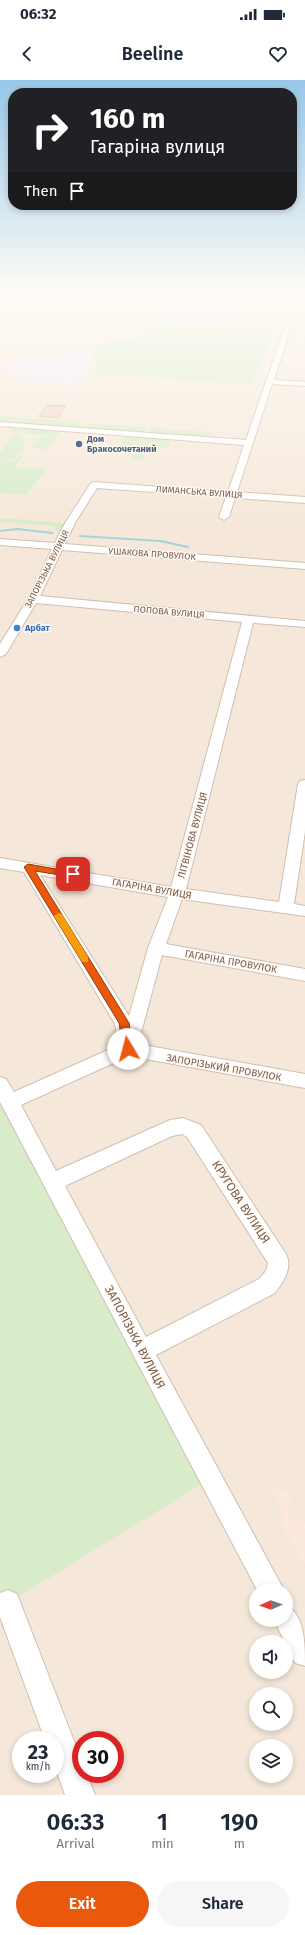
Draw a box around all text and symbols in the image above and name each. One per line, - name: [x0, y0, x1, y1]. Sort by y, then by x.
- text: 06:32: [20, 5, 56, 23]
- icon: back: [16, 43, 38, 65]
- text: Beeline: [122, 43, 183, 65]
- icon: heart: [267, 43, 289, 65]
- text: 160 m: [90, 102, 165, 135]
- icon: right: [24, 104, 76, 156]
- text: Гагаріна вулиця: [90, 136, 225, 158]
- icon: arrive: [66, 180, 88, 202]
- text: Then: [24, 182, 58, 200]
- place label: Дом Бракосочетаний: [86, 434, 156, 454]
- marker: Дом Бракосочетаний: [74, 439, 84, 449]
- street label: ЛИМАНСЬКА ВУЛИЦЯ: [155, 484, 243, 500]
- street label: ЗАПОРІЗЬКА ВУЛИЦЯ: [23, 528, 71, 610]
- street label: УШАКОВА ПРОВУЛОК: [108, 546, 197, 562]
- street label: ПОПОВА ВУЛИЦЯ: [133, 604, 205, 620]
- marker: Арбат: [12, 623, 22, 633]
- place label: Арбат: [24, 623, 51, 633]
- street label: ЛІТВІНОВА ВУЛИЦЯ: [176, 791, 210, 880]
- pin: [56, 857, 90, 891]
- icon: arrive: [62, 863, 84, 885]
- street label: ГАГАРІНА ВУЛИЦЯ: [111, 876, 193, 902]
- street label: ГАГАРІНА ПРОВУЛОК: [184, 948, 278, 976]
- position arrow: [107, 1028, 149, 1070]
- street label: ЗАПОРІЗЬКИЙ ПРОВУЛОК: [165, 1051, 282, 1084]
- street label: КРУГОВА ВУЛИЦЯ: [209, 1158, 273, 1246]
- street label: ЗАПОРІЗЬКА ВУЛИЦЯ: [102, 1283, 168, 1391]
- north arrow: [249, 1583, 293, 1627]
- map controls: [249, 1583, 293, 1783]
- button: sound: [249, 1635, 293, 1679]
- button: search: [249, 1687, 293, 1731]
- speed limit sign: 30: [72, 1731, 124, 1783]
- button: layers: [249, 1739, 293, 1783]
- text: 23: [28, 1740, 48, 1764]
- text: km/h: [26, 1761, 50, 1773]
- text: 06:33: [47, 1808, 105, 1836]
- text: 1: [157, 1808, 168, 1836]
- text: 190: [220, 1808, 258, 1836]
- text: Arrival: [57, 1836, 95, 1851]
- text: min: [151, 1836, 174, 1851]
- text: m: [234, 1836, 245, 1851]
- button: Exit: [16, 1881, 149, 1927]
- button: Share: [157, 1881, 289, 1927]

